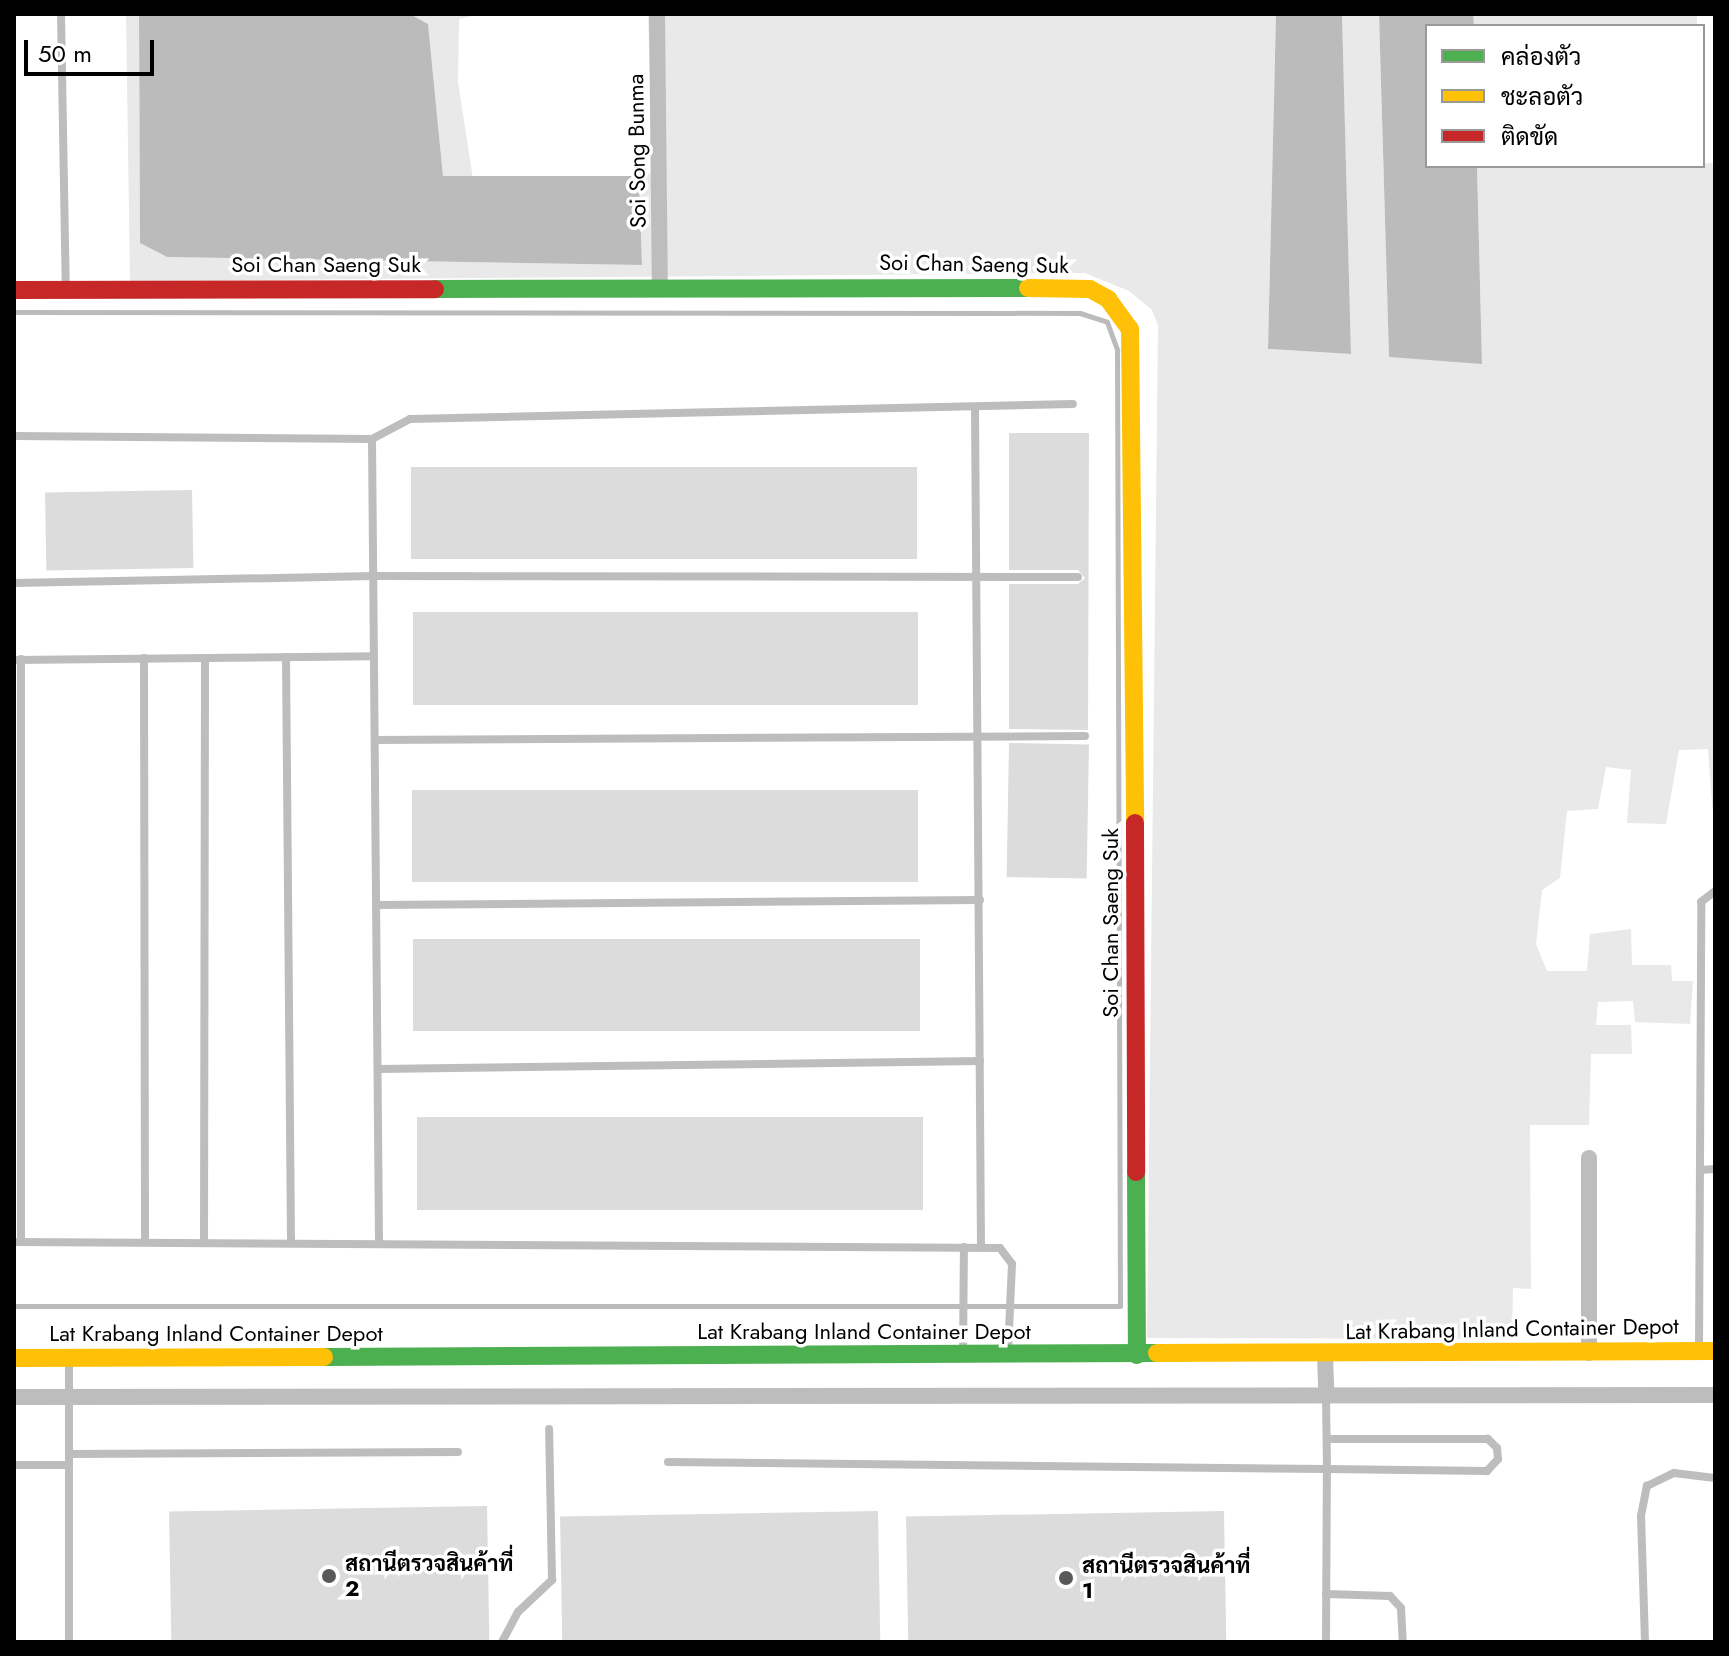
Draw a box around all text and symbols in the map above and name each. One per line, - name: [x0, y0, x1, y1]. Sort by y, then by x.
- scale bar: [28, 24, 158, 74]
- legend: [1425, 24, 1705, 168]
- text: 50 m: [38, 36, 92, 71]
- text: คล่องตัว: [1501, 39, 1581, 74]
- street label: Soi Song Bunma: [622, 74, 652, 228]
- text: ชะลอตัว: [1501, 79, 1583, 114]
- text: ติดขัด: [1501, 119, 1558, 154]
- street label: Soi Chan Saeng Suk: [879, 249, 1069, 279]
- street label: Soi Chan Saeng Suk: [231, 252, 421, 278]
- street label: Soi Chan Saeng Suk: [1098, 828, 1124, 1018]
- street label: Lat Krabang Inland Container Depot: [1345, 1313, 1679, 1345]
- street label: Lat Krabang Inland Container Depot: [697, 1319, 1031, 1345]
- street label: Lat Krabang Inland Container Depot: [49, 1321, 383, 1347]
- place label: สถานีตรวจสินค้าที่ 2: [345, 1550, 513, 1602]
- place label: สถานีตรวจสินค้าที่ 1: [1082, 1552, 1250, 1604]
- marker: สถานีตรวจสินค้าที่ 2: [320, 1567, 338, 1585]
- marker: สถานีตรวจสินค้าที่ 1: [1057, 1569, 1075, 1587]

